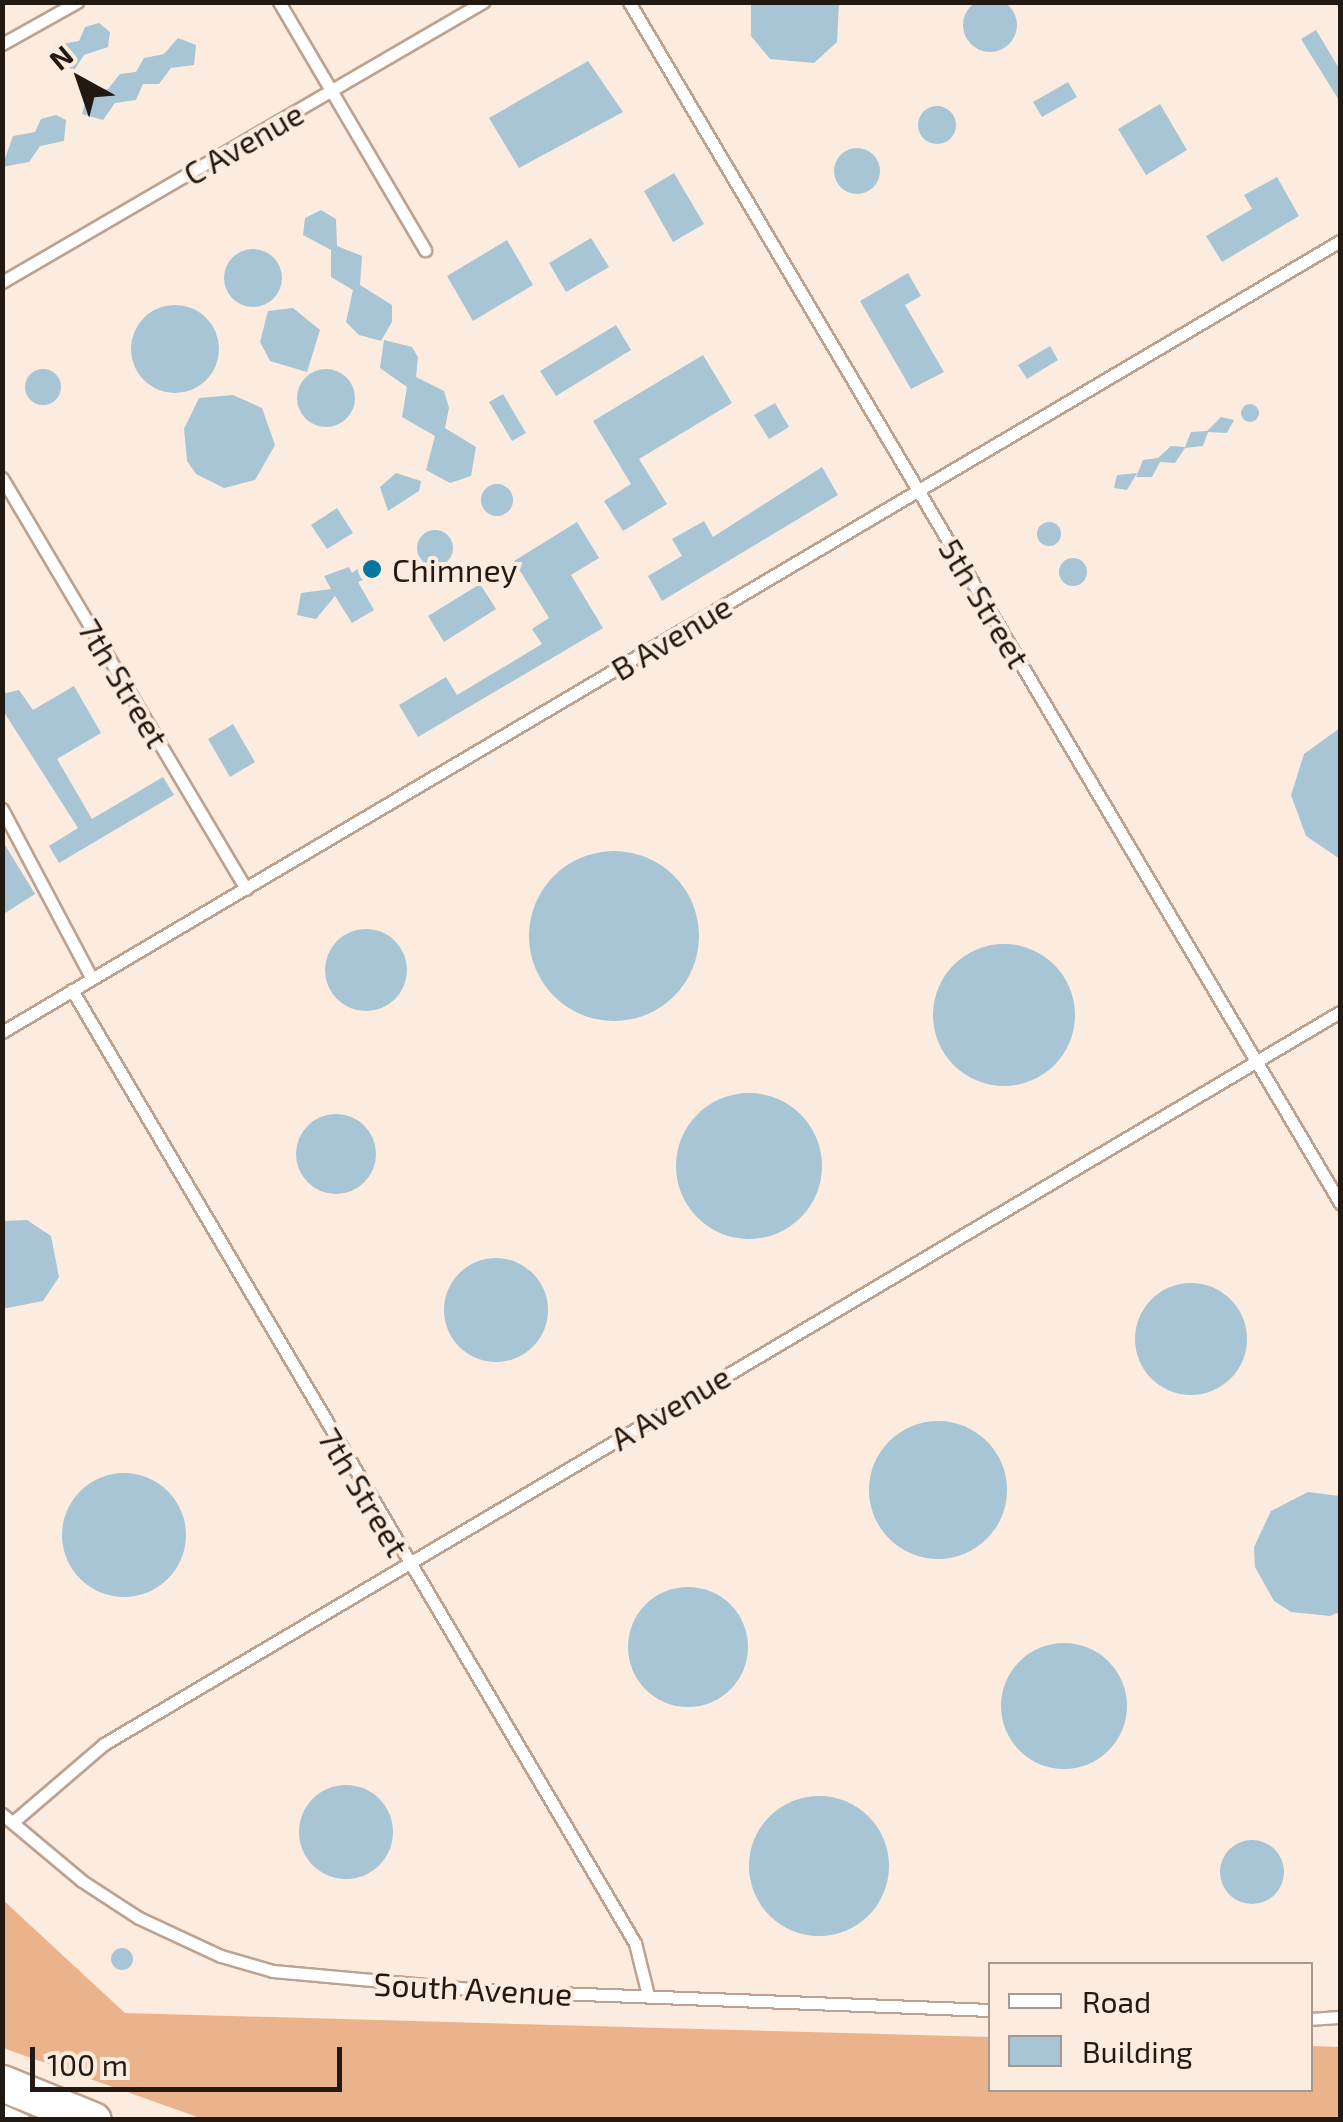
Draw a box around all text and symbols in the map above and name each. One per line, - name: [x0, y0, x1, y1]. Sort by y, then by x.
- north arrow: [30, 30, 130, 130]
- text: N: [42, 37, 79, 77]
- street label: C Avenue: [176, 93, 310, 193]
- street label: 5th Street: [931, 531, 1039, 675]
- place label: Chimney: [392, 550, 517, 588]
- marker: Chimney: [361, 558, 383, 580]
- street label: B Avenue: [604, 586, 738, 688]
- street label: 7th Street: [71, 612, 177, 754]
- street label: A Avenue: [603, 1356, 737, 1458]
- street label: 7th Street: [311, 1421, 417, 1563]
- legend: [988, 1962, 1313, 2092]
- street label: South Avenue: [372, 1964, 574, 2012]
- text: Road: [1082, 1983, 1151, 2019]
- scale bar: [35, 2027, 348, 2089]
- text: Building: [1082, 2033, 1193, 2069]
- text: 100 m: [47, 2046, 128, 2082]

